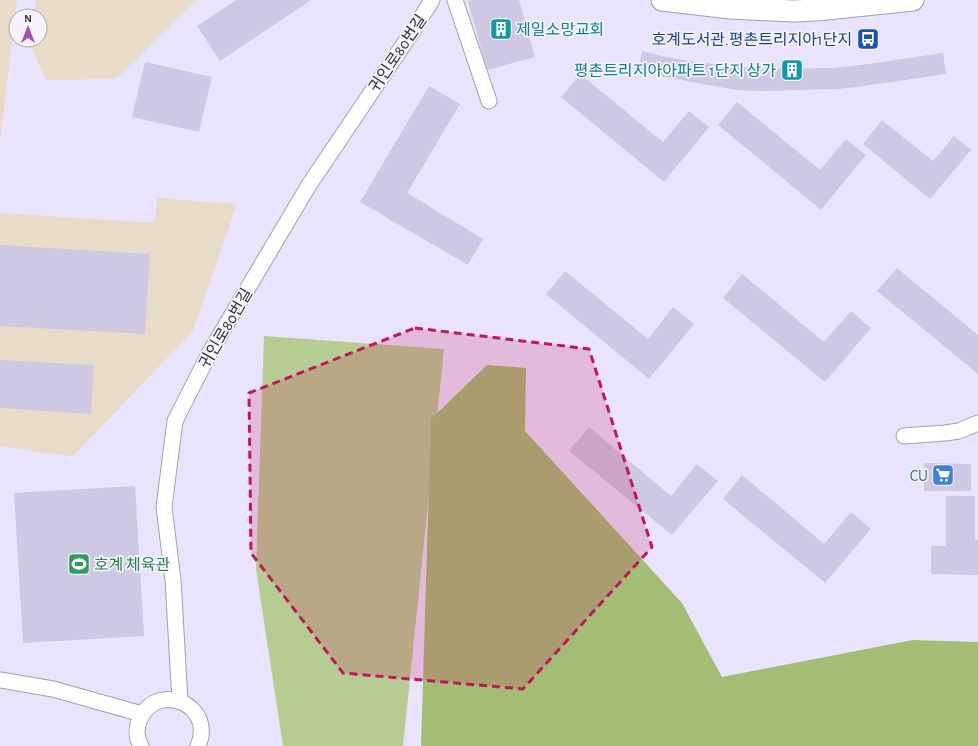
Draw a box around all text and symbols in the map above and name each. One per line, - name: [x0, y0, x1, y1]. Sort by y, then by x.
- north arrow: [8, 8, 48, 48]
- street label: 귀인로80번길: [366, 12, 430, 95]
- text: N: [24, 13, 32, 24]
- building icon: 제일소망교회: [488, 16, 514, 42]
- place label: 제일소망교회: [516, 22, 604, 38]
- bus stop icon: 호계도서관.평촌트리지아1단지: [855, 26, 881, 52]
- place label: 호계도서관.평촌트리지아1단지: [651, 32, 852, 48]
- building icon: 평촌트리지아아파트 1단지 상가: [779, 57, 805, 83]
- place label: 평촌트리지아아파트 1단지 상가: [574, 63, 776, 79]
- street label: 귀인로80번길: [197, 286, 255, 371]
- supermarket icon: CU: [930, 462, 956, 488]
- place label: CU: [910, 468, 928, 484]
- sports icon: 호계 체육관: [66, 551, 92, 577]
- place label: 호계 체육관: [94, 557, 171, 573]

